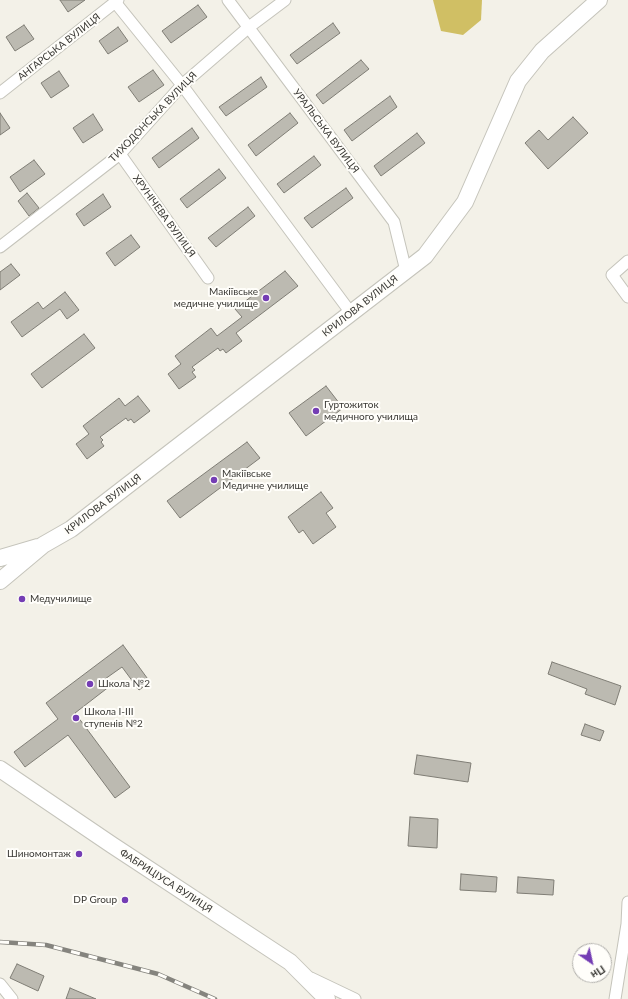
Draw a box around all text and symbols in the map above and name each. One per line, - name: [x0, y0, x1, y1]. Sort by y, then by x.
- street label: АНГАРСЬКА ВУЛИЦЯ: [15, 11, 103, 83]
- street label: ТИХОДОНСЬКА ВУЛИЦЯ: [107, 69, 199, 165]
- street label: УРАЛЬСЬКА ВУЛИЦЯ: [290, 87, 362, 175]
- street label: ХРУНІЧЕВА ВУЛИЦЯ: [130, 173, 198, 259]
- street label: КРИЛОВА ВУЛИЦЯ: [320, 273, 400, 339]
- place label: Макіївське медичне училище: [174, 286, 258, 310]
- marker: Макіївське медичне училище: [261, 293, 271, 303]
- place label: Гуртожиток медичного училища: [324, 399, 418, 422]
- marker: Гуртожиток медичного училища: [311, 406, 321, 416]
- place label: Макіївське Медичне училище: [222, 468, 308, 492]
- street label: КРИЛОВА ВУЛИЦЯ: [62, 471, 144, 537]
- marker: Макіївське Медичне училище: [209, 475, 219, 485]
- place label: Медучилище: [30, 593, 92, 605]
- marker: Медучилище: [17, 594, 27, 604]
- place label: Школа №2: [98, 678, 150, 690]
- marker: Школа №2: [85, 679, 95, 689]
- place label: Школа I-III ступенів №2: [84, 706, 143, 730]
- marker: Школа I-III ступенів №2: [71, 713, 81, 723]
- street label: ФАБРИЦІУСА ВУЛИЦЯ: [117, 847, 215, 915]
- place label: Шиномонтаж: [7, 848, 71, 860]
- marker: Шиномонтаж: [74, 849, 84, 859]
- place label: DP Group: [73, 894, 117, 906]
- marker: DP Group: [120, 895, 130, 905]
- north arrow: [572, 943, 612, 983]
- text: Пн: [589, 963, 608, 982]

